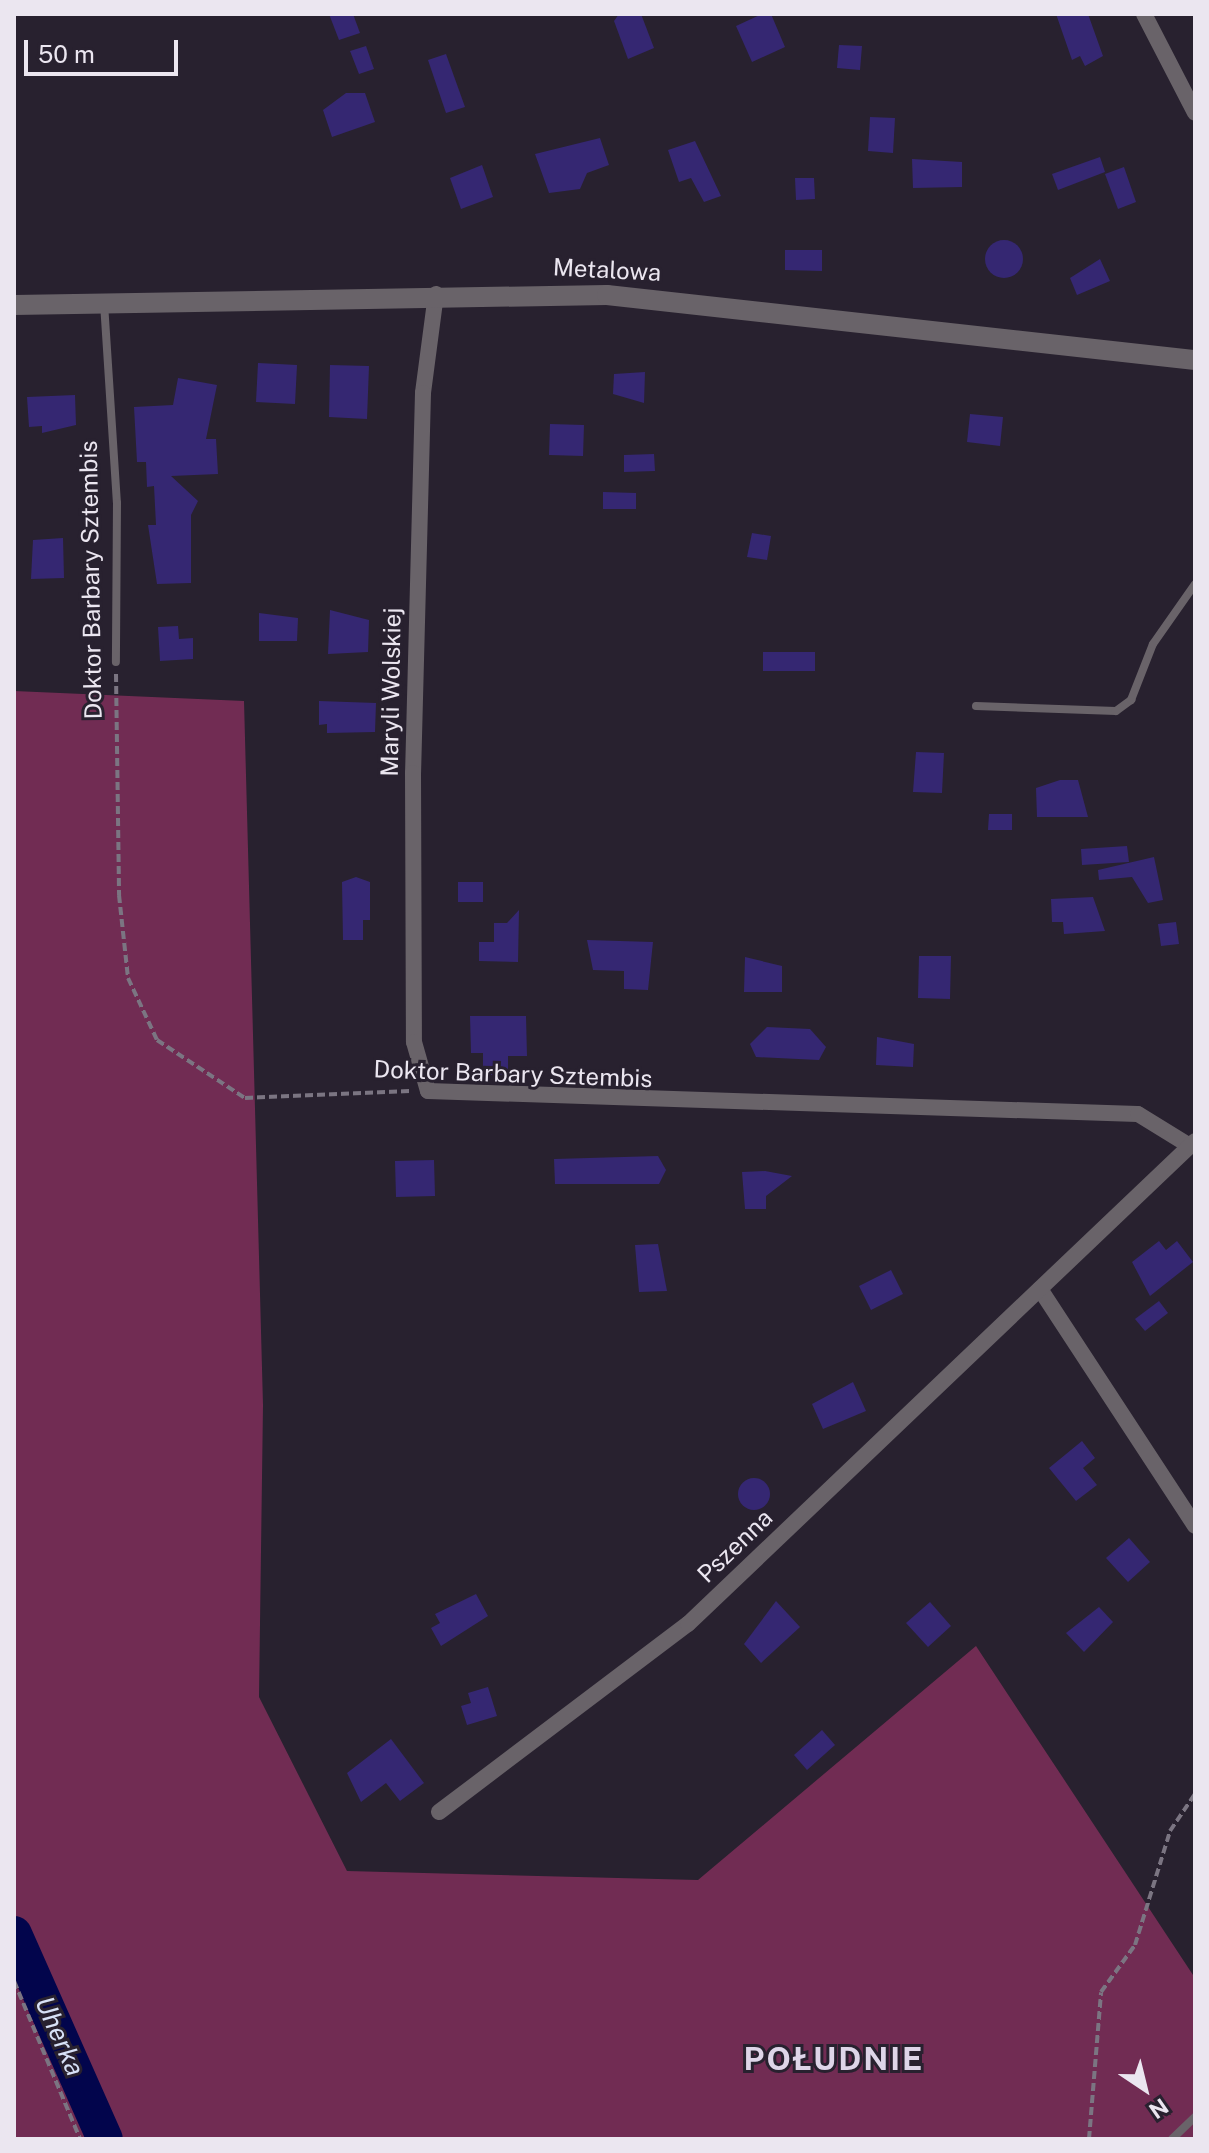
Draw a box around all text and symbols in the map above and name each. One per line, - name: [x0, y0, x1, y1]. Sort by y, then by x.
- scale bar: [28, 24, 182, 74]
- text: 50 m: [38, 40, 95, 68]
- street label: Metalowa: [552, 253, 662, 287]
- street label: Doktor Barbary Sztembis: [74, 440, 108, 720]
- street label: Maryli Wolskiej: [375, 607, 407, 777]
- street label: Doktor Barbary Sztembis: [373, 1055, 653, 1093]
- street label: Pszenna: [692, 1503, 778, 1589]
- water label: Uherka: [29, 1991, 91, 2081]
- district label: POŁUDNIE: [744, 2040, 924, 2078]
- north arrow: [1105, 2049, 1185, 2129]
- text: N: [1144, 2093, 1173, 2124]

